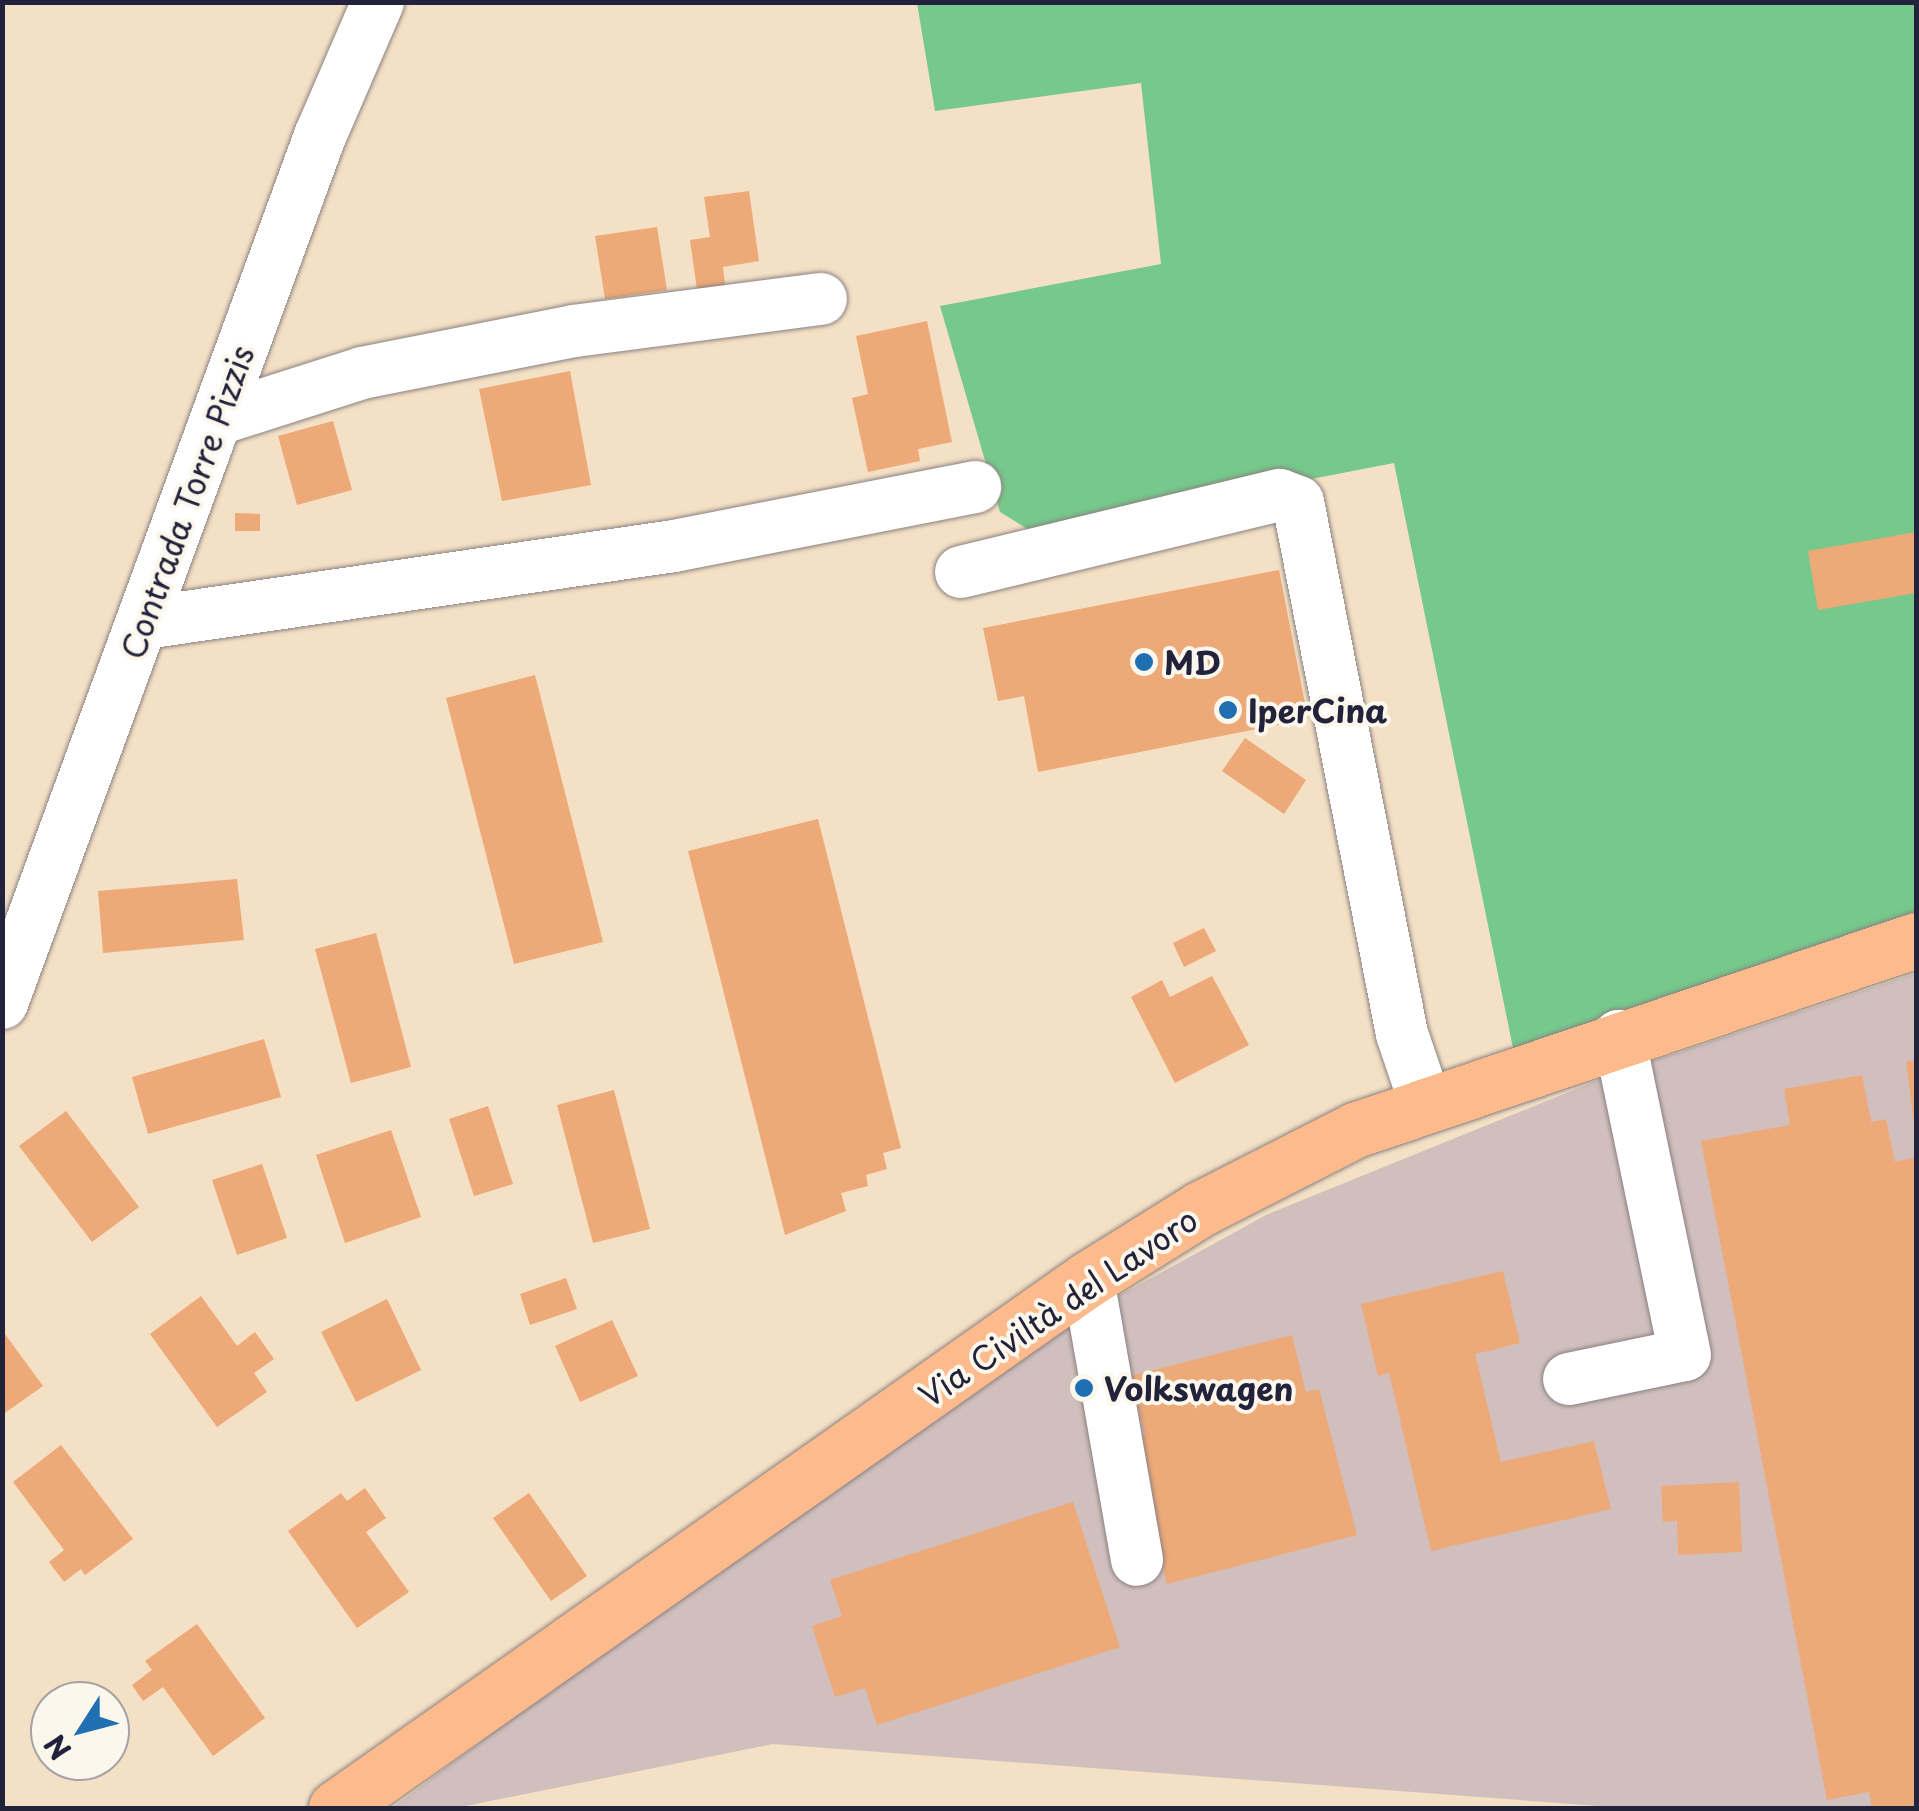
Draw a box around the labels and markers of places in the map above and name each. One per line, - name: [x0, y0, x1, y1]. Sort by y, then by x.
- place label: MD: [1164, 643, 1221, 681]
- marker: MD: [1133, 651, 1155, 673]
- place label: IperCina: [1248, 691, 1387, 729]
- marker: IperCina: [1217, 699, 1239, 721]
- place label: Volkswagen: [1104, 1369, 1293, 1407]
- marker: Volkswagen: [1073, 1377, 1095, 1399]

